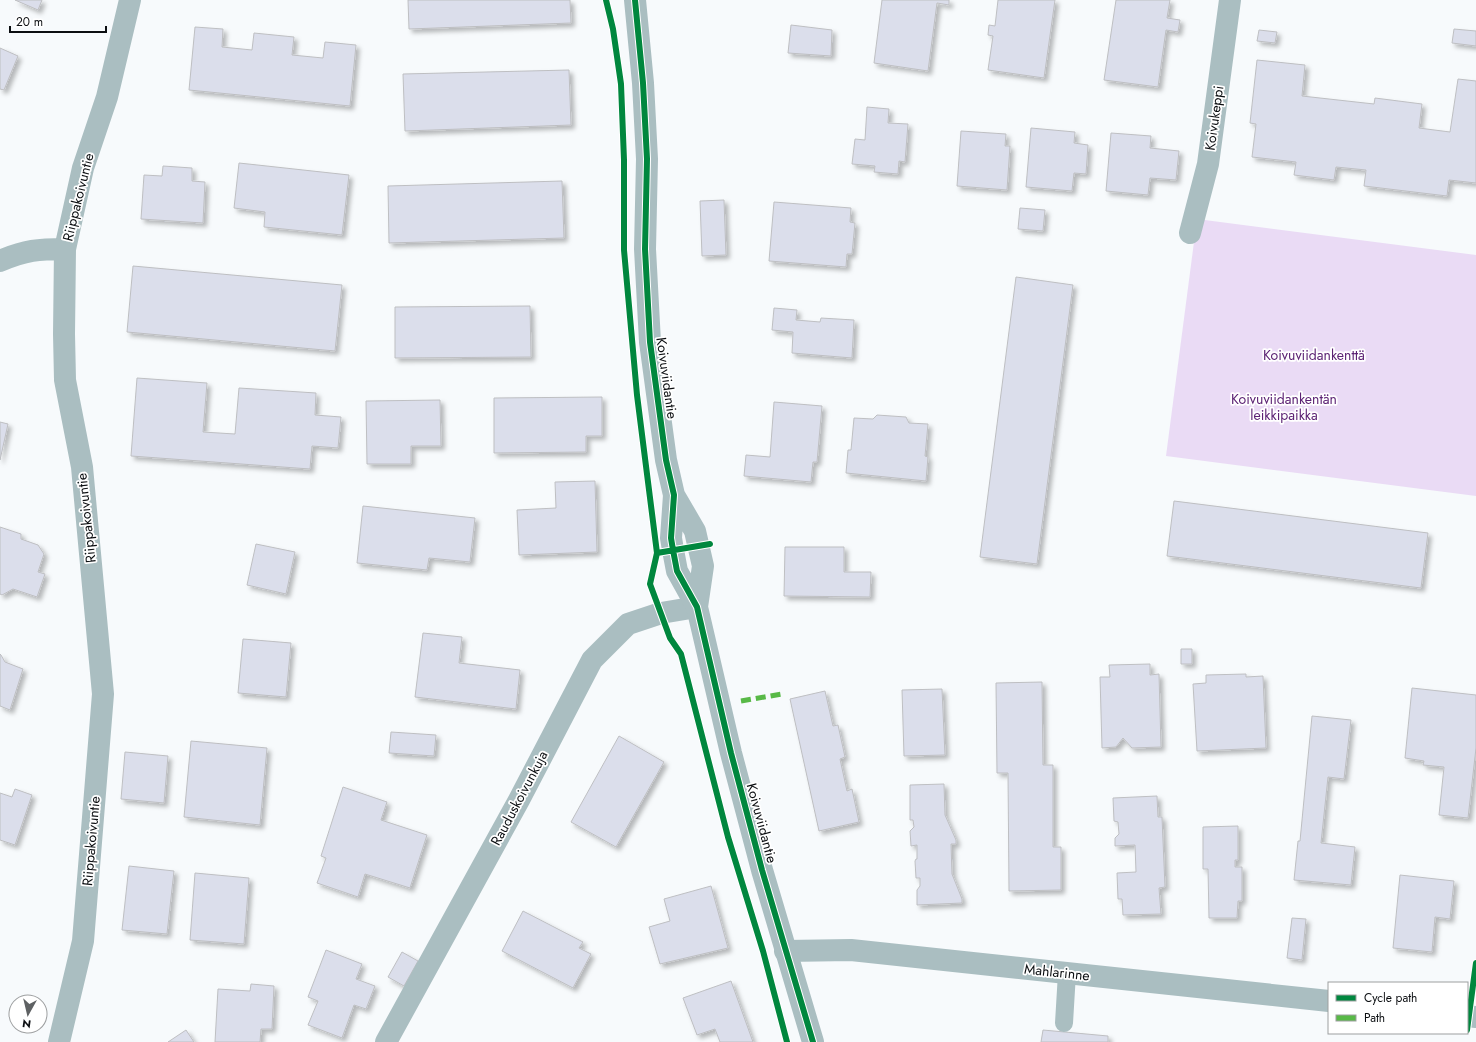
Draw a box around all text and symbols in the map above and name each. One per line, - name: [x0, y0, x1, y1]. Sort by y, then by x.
- scale bar: [10, 8, 106, 34]
- text: 20 m: [16, 13, 43, 31]
- street label: Koivukeppi: [1200, 84, 1228, 152]
- street label: Riippakoivuntie: [57, 151, 99, 243]
- street label: Koivuviidantie: [651, 336, 683, 420]
- park label: Koivuviidankenttä: [1263, 345, 1365, 365]
- park label: Koivuviidankentän leikkipaikka: [1231, 389, 1337, 425]
- street label: Riippakoivuntie: [71, 472, 101, 564]
- street label: Rauduskoivunkuja: [486, 747, 552, 849]
- street label: Koivuviidantie: [742, 781, 782, 865]
- street label: Riippakoivuntie: [77, 795, 105, 887]
- street label: Mahlarinne: [1023, 959, 1091, 985]
- legend: [1328, 982, 1468, 1034]
- text: Cycle path: [1364, 989, 1417, 1007]
- north arrow: [8, 994, 48, 1034]
- text: Path: [1364, 1009, 1385, 1027]
- text: N: [21, 1015, 32, 1032]

